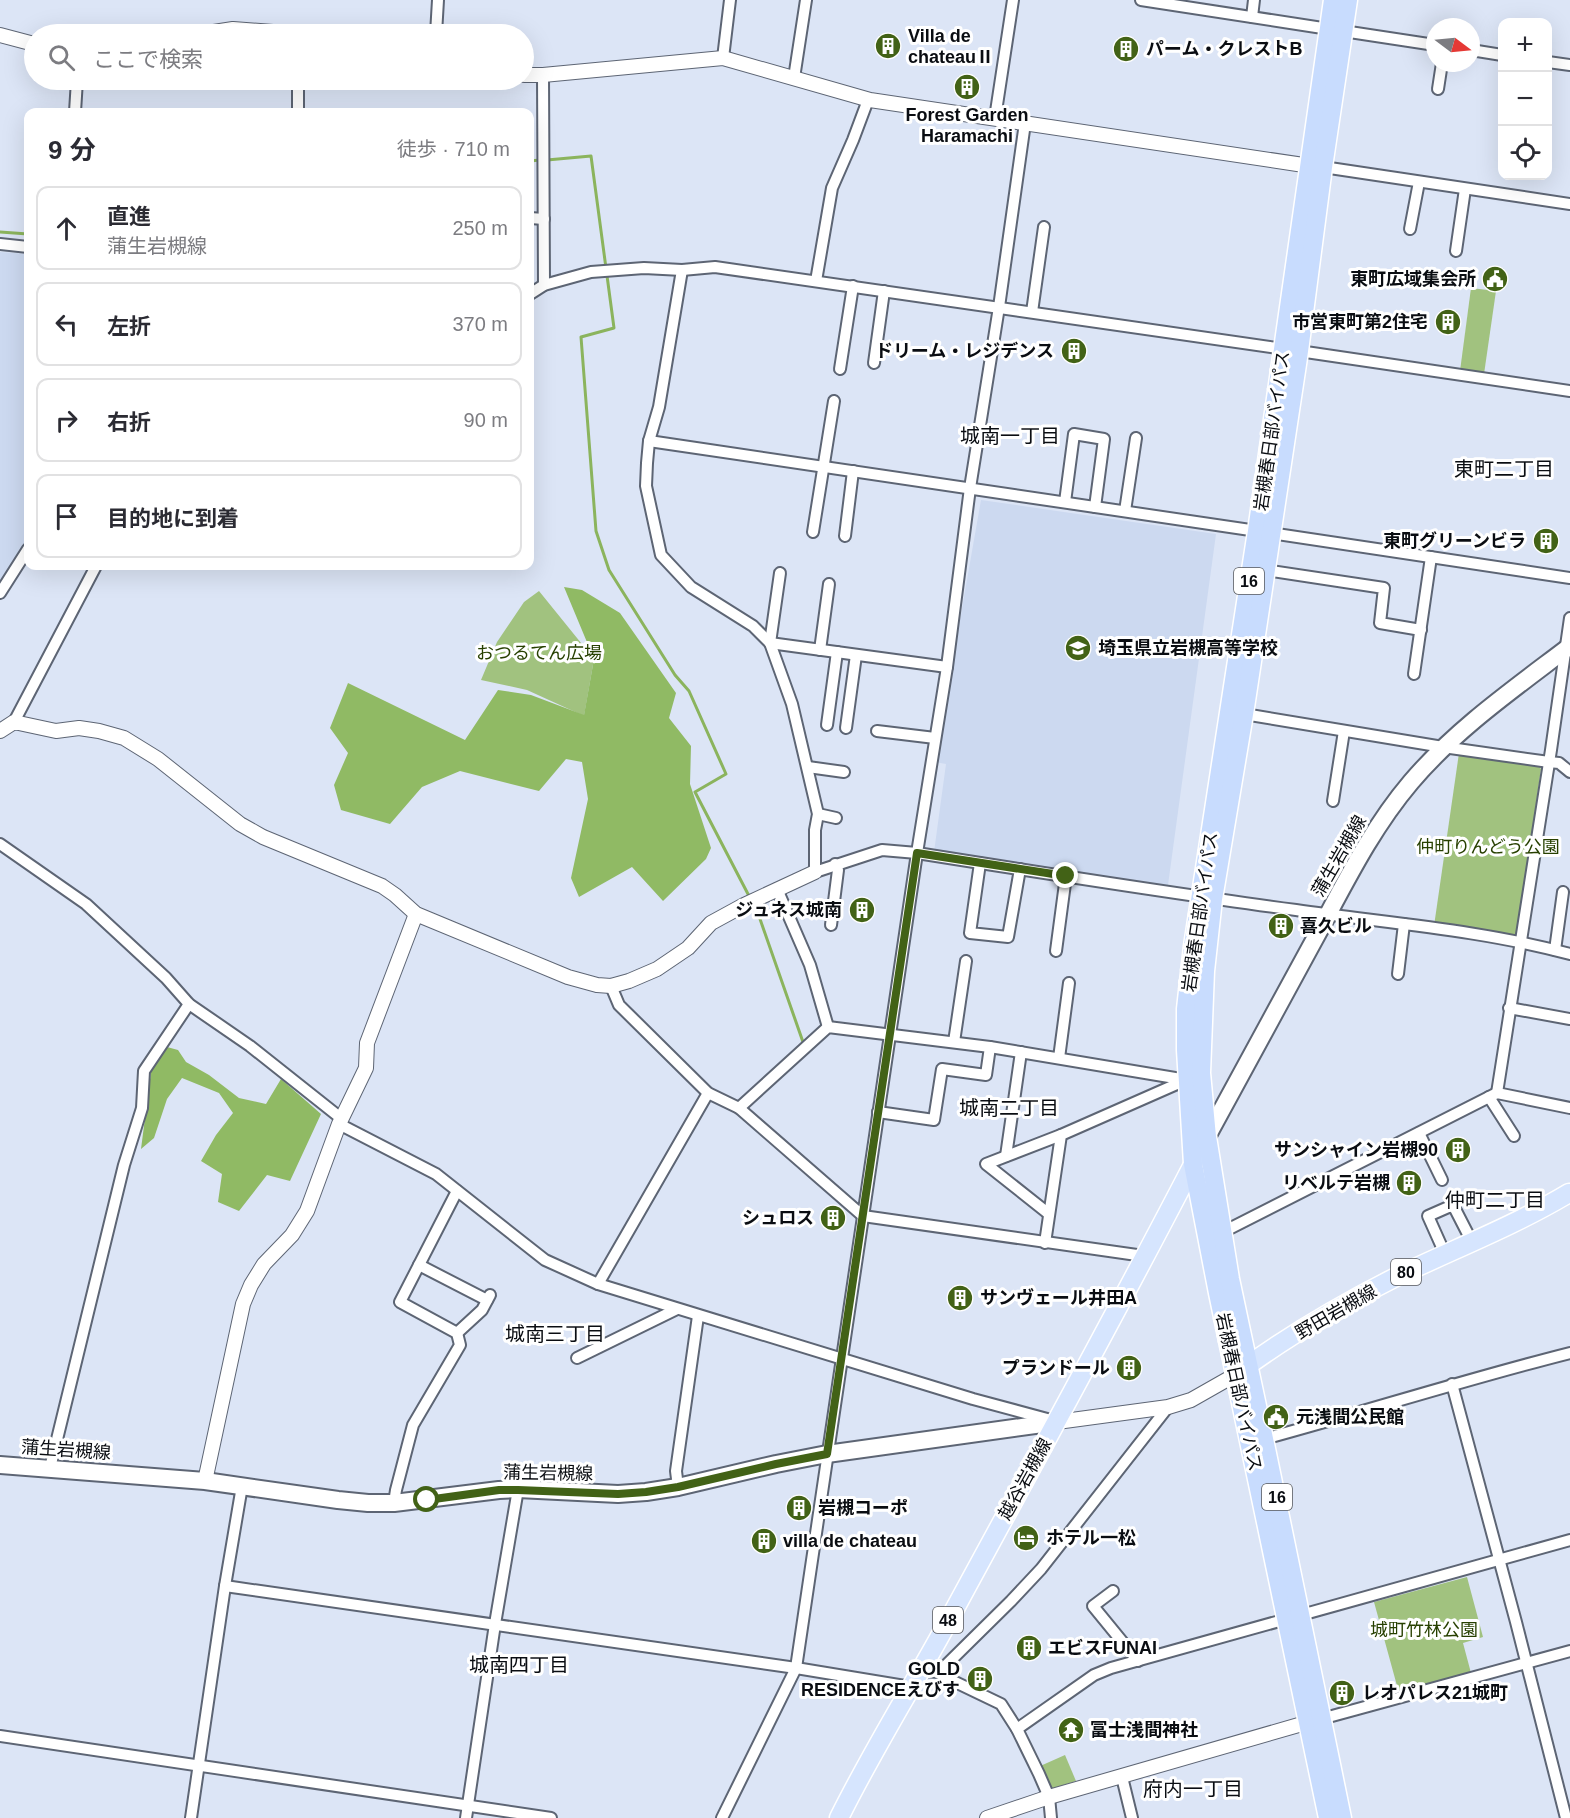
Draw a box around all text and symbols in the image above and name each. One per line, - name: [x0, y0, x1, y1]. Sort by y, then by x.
- north arrow: [1426, 18, 1480, 72]
- map controls: [1498, 18, 1552, 180]
- button: +: [1498, 18, 1552, 72]
- search box: [24, 24, 534, 90]
- place label: Villa de chateauⅡ: [908, 26, 994, 67]
- building icon: Villa de chateauⅡ: [873, 31, 903, 61]
- building icon: パーム・クレストB: [1111, 34, 1141, 64]
- place label: パーム・クレストB: [1146, 39, 1302, 59]
- icon: search: [45, 41, 78, 74]
- text: ここで検索: [93, 47, 203, 72]
- building icon: Forest Garden Haramachi: [952, 72, 982, 102]
- button: −: [1498, 72, 1552, 126]
- place label: Forest Garden Haramachi: [905, 105, 1029, 146]
- button: locate: [1498, 126, 1552, 180]
- text: 9 分: [48, 135, 96, 165]
- text: 徒歩 · 710 m: [397, 138, 510, 160]
- text: 直進: [107, 204, 151, 229]
- icon: ahead: [50, 212, 83, 245]
- text: 250 m: [452, 217, 508, 239]
- text: 蒲生岩槻線: [107, 235, 207, 257]
- public building icon: 東町広域集会所: [1480, 264, 1510, 294]
- place label: 東町広域集会所: [1350, 269, 1476, 289]
- building icon: 市営東町第2住宅: [1433, 307, 1463, 337]
- icon: left: [50, 308, 83, 341]
- place label: 市営東町第2住宅: [1292, 312, 1428, 332]
- text: 370 m: [452, 313, 508, 335]
- text: 左折: [107, 314, 151, 339]
- building icon: ドリーム・レジデンス: [1059, 336, 1089, 366]
- place label: ドリーム・レジデンス: [875, 341, 1054, 361]
- street label: 岩槻春日部バイパス: [1251, 350, 1293, 512]
- icon: right: [50, 404, 83, 437]
- text: 90 m: [464, 409, 508, 431]
- text: 右折: [107, 410, 151, 435]
- district label: 城南一丁目: [960, 425, 1060, 447]
- district label: 東町二丁目: [1454, 458, 1554, 480]
- icon: arrive: [50, 500, 83, 533]
- text: 目的地に到着: [107, 506, 239, 531]
- building icon: 東町グリーンビラ: [1531, 526, 1561, 556]
- place label: 東町グリーンビラ: [1383, 531, 1526, 551]
- road number: 16: [1234, 568, 1264, 594]
- school or university icon: 埼玉県立岩槻高等学校: [1063, 633, 1093, 663]
- place label: 埼玉県立岩槻高等学校: [1098, 638, 1278, 658]
- park label: おつるてん広場: [476, 643, 602, 663]
- street label: 蒲生岩槻線: [1308, 812, 1370, 900]
- street label: 岩槻春日部バイパス: [1179, 831, 1221, 993]
- park label: 仲町りんどう公園: [1416, 837, 1560, 857]
- route end: [1052, 862, 1078, 888]
- building icon: ジュネス城南: [847, 895, 877, 925]
- place label: ジュネス城南: [735, 900, 842, 920]
- building icon: 喜久ビル: [1266, 911, 1296, 941]
- place label: 喜久ビル: [1300, 916, 1372, 936]
- district label: 城南二丁目: [959, 1097, 1059, 1119]
- building icon: サンシャイン岩槻90: [1443, 1135, 1473, 1165]
- place label: サンシャイン岩槻90: [1274, 1140, 1438, 1160]
- building icon: リベルテ岩槻: [1394, 1168, 1424, 1198]
- place label: リベルテ岩槻: [1282, 1173, 1390, 1193]
- district label: 仲町二丁目: [1445, 1189, 1545, 1211]
- building icon: シュロス: [818, 1203, 848, 1233]
- place label: シュロス: [742, 1208, 814, 1228]
- road number: 80: [1391, 1259, 1421, 1285]
- street label: 野田岩槻線: [1292, 1281, 1380, 1343]
- building icon: サンヴェール井田A: [945, 1283, 975, 1313]
- place label: サンヴェール井田A: [980, 1287, 1137, 1308]
- street label: 岩槻春日部バイパス: [1212, 1311, 1266, 1473]
- district label: 城南三丁目: [505, 1323, 605, 1345]
- building icon: プランドール: [1114, 1353, 1144, 1383]
- place label: プランドール: [1002, 1358, 1110, 1378]
- public building icon: 元浅間公民館: [1261, 1402, 1291, 1432]
- place label: 元浅間公民館: [1296, 1407, 1404, 1427]
- street label: 越谷岩槻線: [994, 1435, 1056, 1523]
- street label: 蒲生岩槻線: [20, 1437, 112, 1463]
- street label: 蒲生岩槻線: [503, 1462, 593, 1484]
- road number: 16: [1262, 1484, 1292, 1510]
- route start: [413, 1486, 439, 1512]
- building icon: 岩槻コーポ: [784, 1493, 814, 1523]
- place label: 岩槻コーポ: [818, 1498, 908, 1518]
- hotel icon: ホテル一松: [1011, 1523, 1041, 1553]
- building icon: villa de chateau: [749, 1526, 779, 1556]
- place label: ホテル一松: [1046, 1528, 1136, 1548]
- place label: villa de chateau: [783, 1531, 917, 1551]
- road number: 48: [933, 1607, 963, 1633]
- park label: 城町竹林公園: [1370, 1620, 1478, 1640]
- building icon: エビスFUNAI: [1014, 1633, 1044, 1663]
- place label: エビスFUNAI: [1048, 1638, 1157, 1658]
- district label: 城南四丁目: [469, 1654, 569, 1676]
- place label: GOLD RESIDENCEえびす: [801, 1659, 960, 1700]
- building icon: GOLD RESIDENCEえびす: [965, 1664, 995, 1694]
- building icon: レオパレス21城町: [1327, 1678, 1357, 1708]
- place label: レオパレス21城町: [1362, 1683, 1508, 1703]
- temple icon: 冨士浅間神社: [1056, 1715, 1086, 1745]
- place label: 冨士浅間神社: [1090, 1720, 1198, 1740]
- district label: 府内一丁目: [1143, 1778, 1243, 1800]

